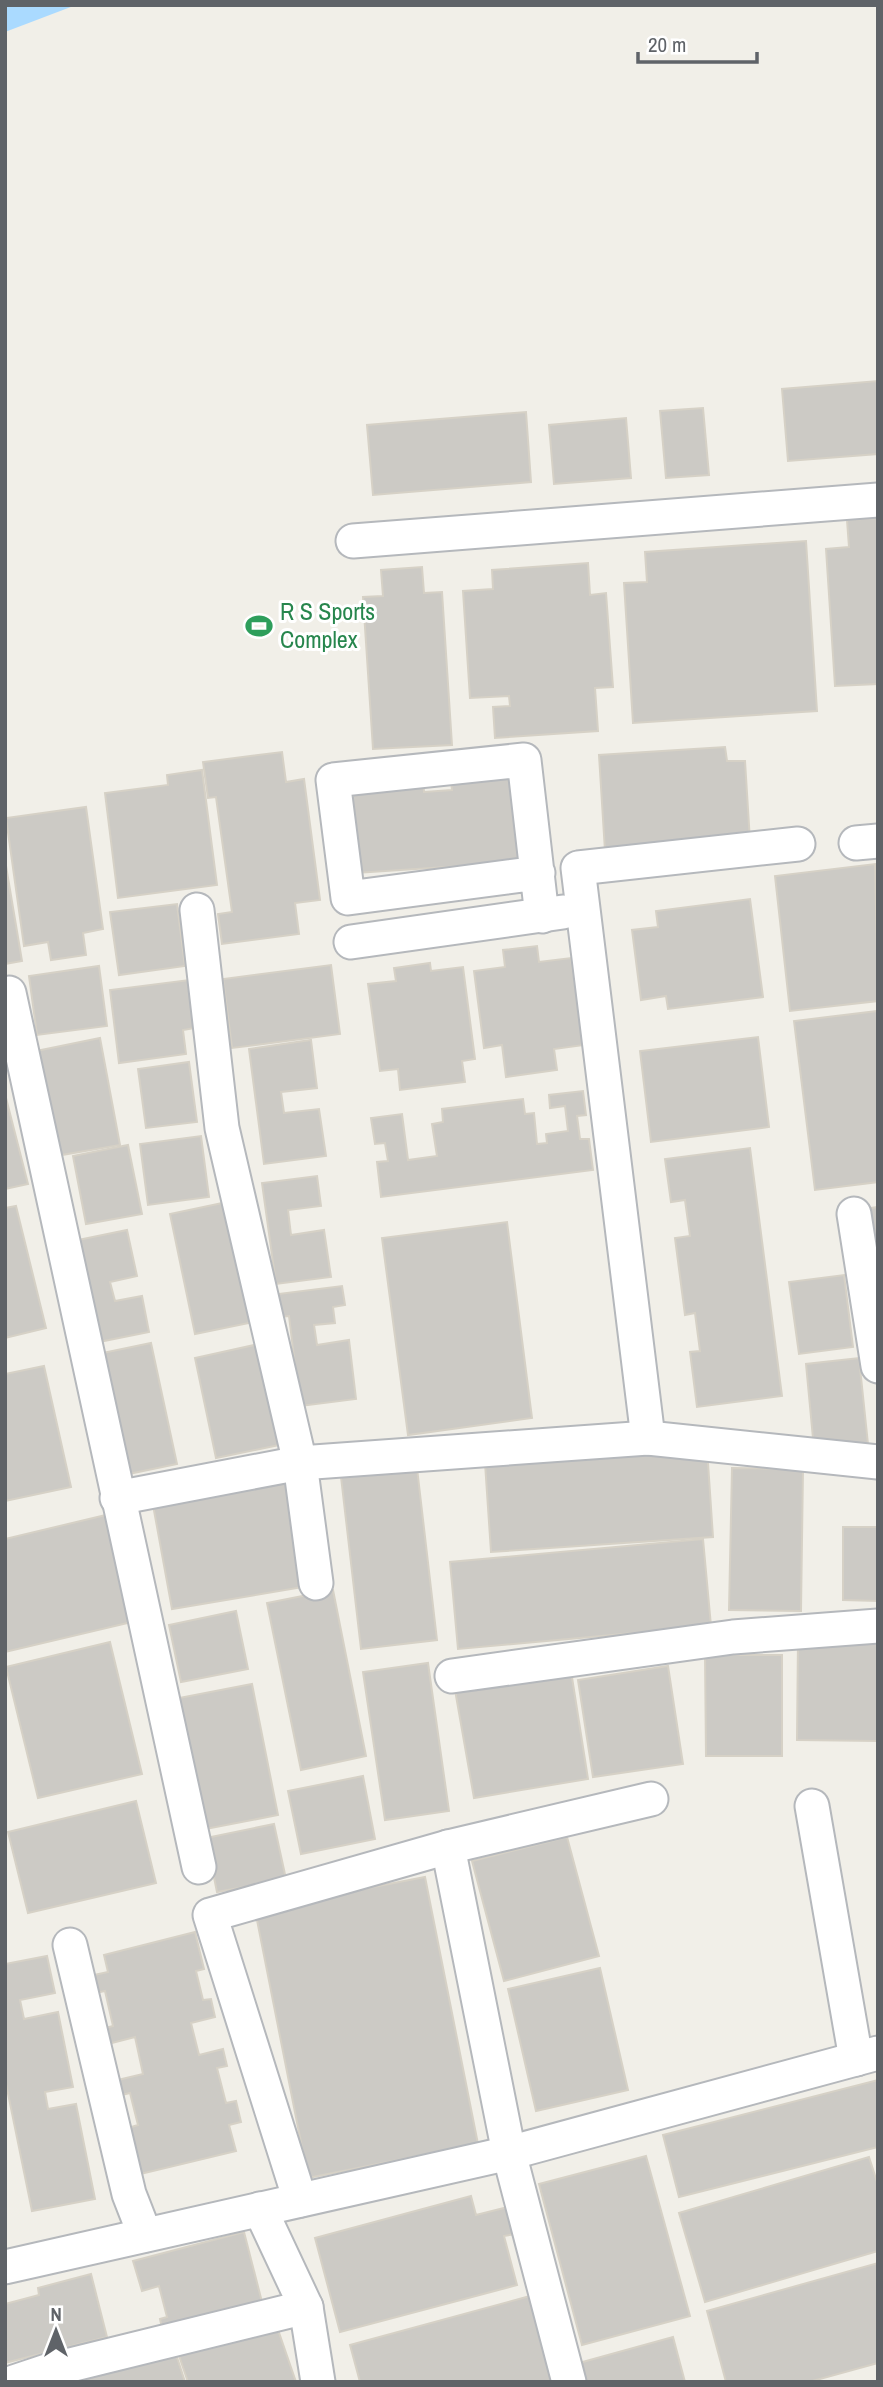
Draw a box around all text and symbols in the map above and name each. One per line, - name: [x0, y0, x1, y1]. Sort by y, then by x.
- scale bar: [638, 21, 757, 65]
- text: 20 m: [648, 30, 686, 59]
- place label: R S Sports Complex: [280, 595, 375, 655]
- sports icon: R S Sports Complex: [244, 611, 274, 641]
- north arrow: [21, 2296, 91, 2366]
- text: N: [50, 2301, 62, 2327]

